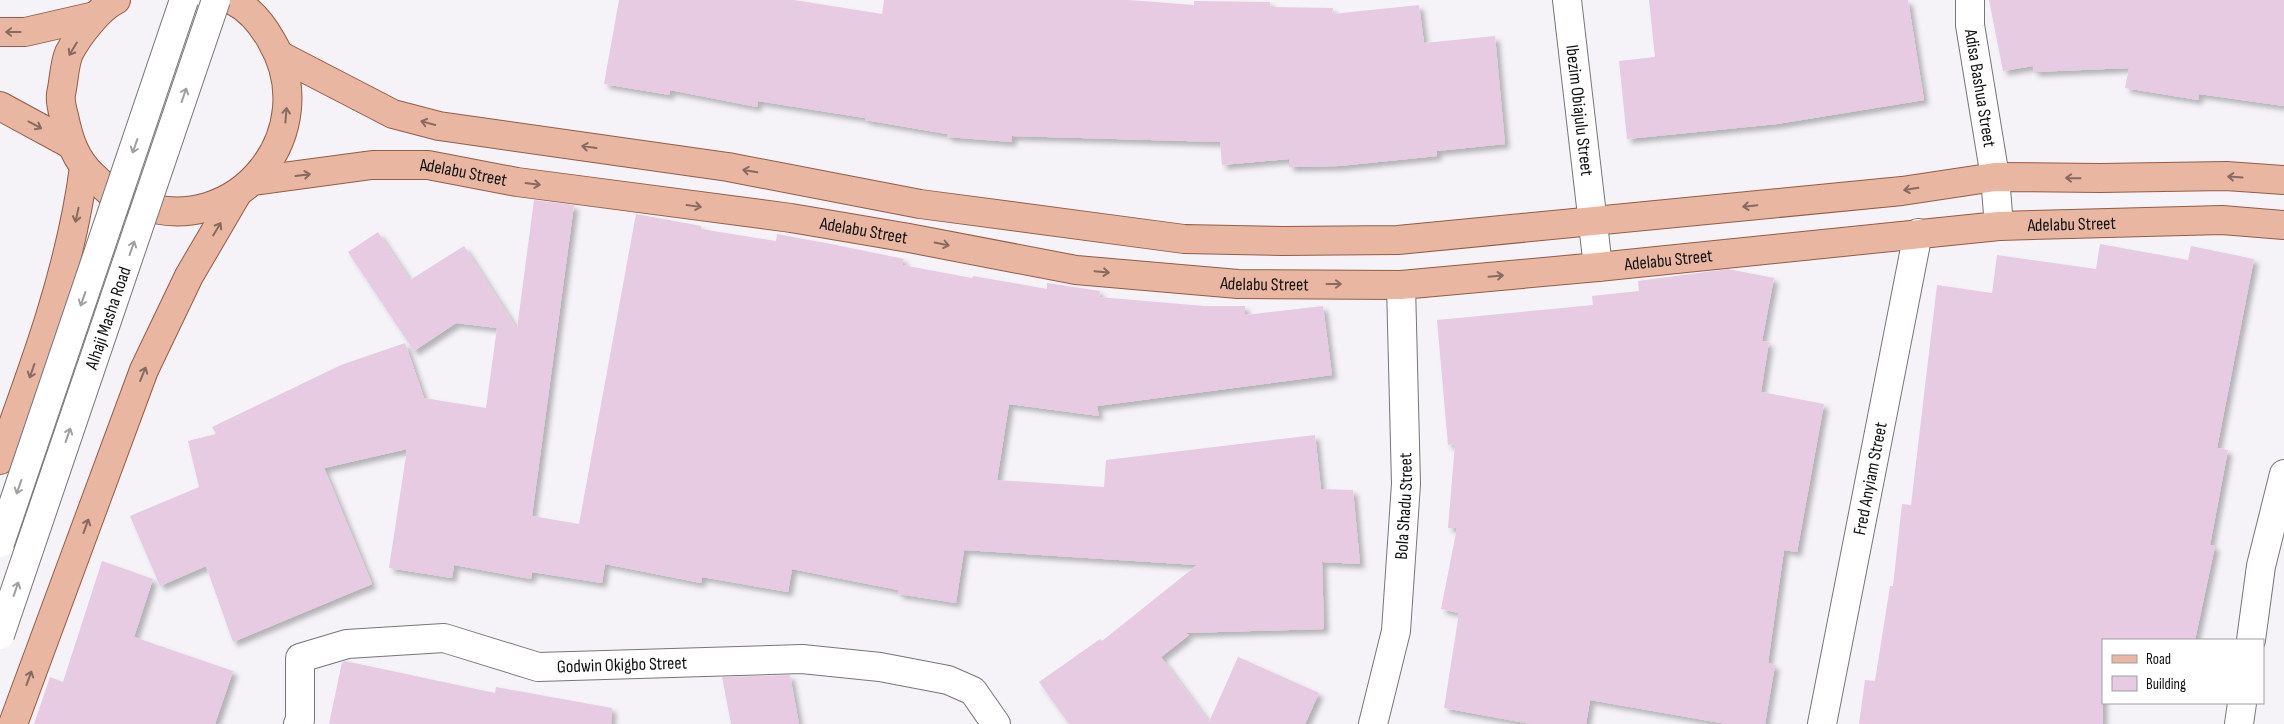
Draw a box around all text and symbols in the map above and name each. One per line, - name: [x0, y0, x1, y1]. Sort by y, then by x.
- one-way arrow: [6, 27, 22, 37]
- street label: Adisa Bashua Street: [1960, 27, 2000, 149]
- one-way arrow: [67, 41, 77, 55]
- street label: Ibezim Obiajulu Street: [1562, 44, 1598, 177]
- one-way arrow: [180, 87, 189, 103]
- one-way arrow: [281, 107, 291, 123]
- one-way arrow: [421, 118, 437, 127]
- one-way arrow: [27, 121, 42, 130]
- one-way arrow: [130, 137, 139, 153]
- one-way arrow: [581, 142, 597, 152]
- street label: Adelabu Street: [419, 155, 509, 190]
- one-way arrow: [742, 165, 758, 175]
- one-way arrow: [294, 170, 310, 180]
- one-way arrow: [2228, 172, 2244, 181]
- one-way arrow: [2065, 173, 2081, 182]
- one-way arrow: [524, 179, 540, 189]
- one-way arrow: [1904, 185, 1920, 195]
- one-way arrow: [685, 201, 701, 211]
- one-way arrow: [1742, 201, 1758, 211]
- one-way arrow: [72, 206, 81, 222]
- street label: Adelabu Street: [818, 212, 910, 248]
- street label: Adelabu Street: [2026, 212, 2117, 236]
- one-way arrow: [212, 222, 222, 236]
- one-way arrow: [934, 240, 950, 249]
- one-way arrow: [127, 241, 137, 257]
- street label: Adelabu Street: [1622, 245, 1714, 275]
- street label: Alhaji Masha Road: [80, 264, 135, 373]
- one-way arrow: [1094, 268, 1110, 277]
- one-way arrow: [1488, 271, 1504, 281]
- street label: Adelabu Street: [1219, 272, 1309, 295]
- one-way arrow: [1326, 279, 1342, 289]
- one-way arrow: [77, 291, 87, 307]
- one-way arrow: [27, 363, 36, 378]
- one-way arrow: [139, 366, 148, 382]
- street label: Fred Anyiam Street: [1849, 420, 1891, 537]
- one-way arrow: [64, 428, 73, 444]
- street label: Bola Shadu Street: [1390, 452, 1417, 560]
- one-way arrow: [14, 478, 23, 494]
- one-way arrow: [82, 518, 91, 534]
- one-way arrow: [12, 582, 21, 598]
- legend: [2102, 639, 2264, 704]
- text: Road: [2146, 650, 2171, 669]
- street label: Godwin Okigbo Street: [556, 652, 688, 677]
- one-way arrow: [25, 671, 34, 686]
- text: Building: [2146, 675, 2186, 694]

